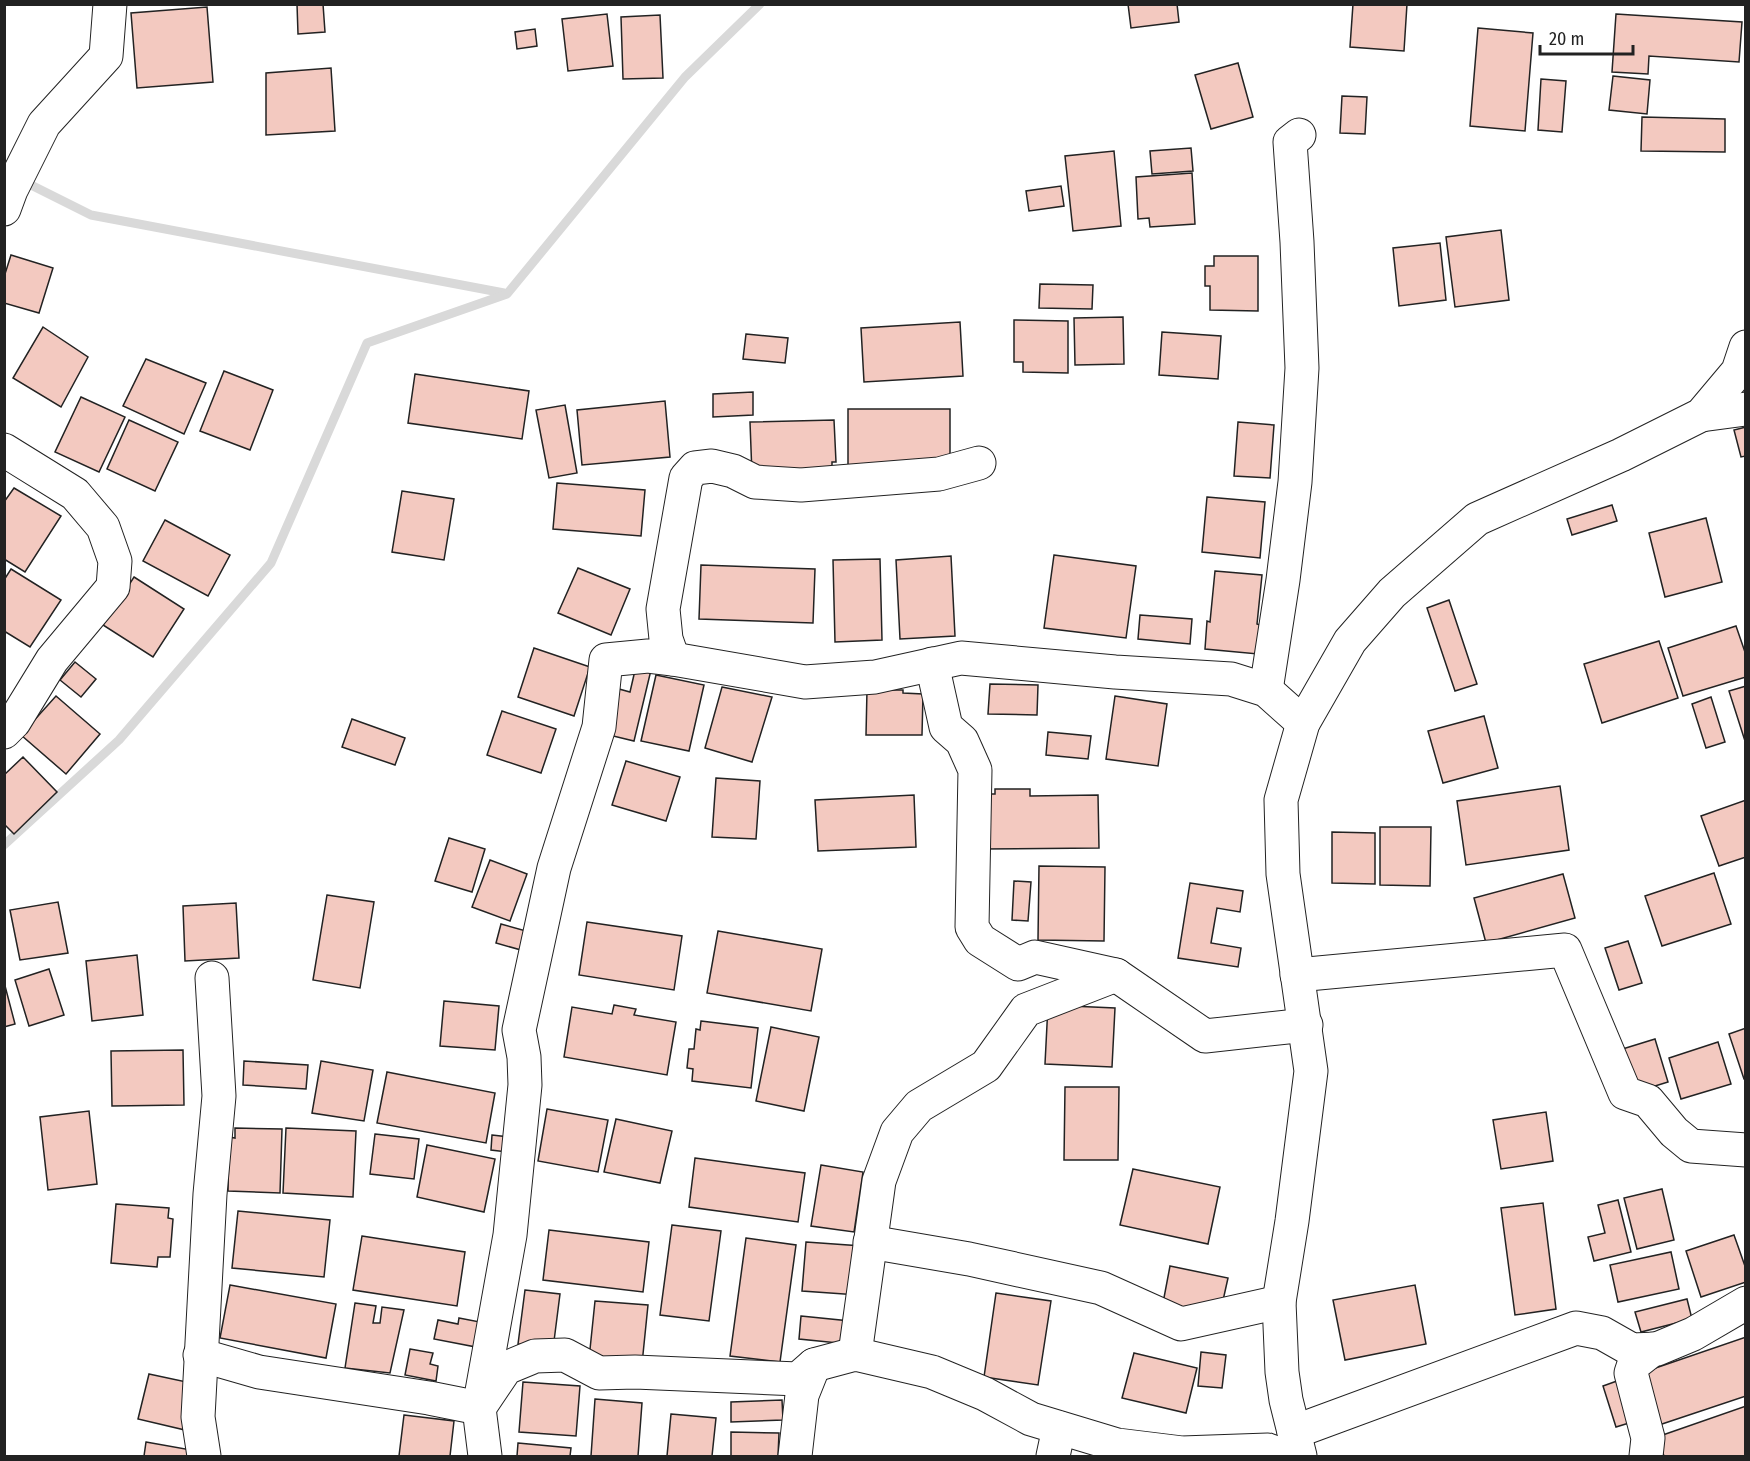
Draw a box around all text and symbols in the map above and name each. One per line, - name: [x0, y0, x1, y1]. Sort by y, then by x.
- scale bar: [1540, 18, 1633, 56]
- text: 20 m: [1549, 28, 1584, 50]

